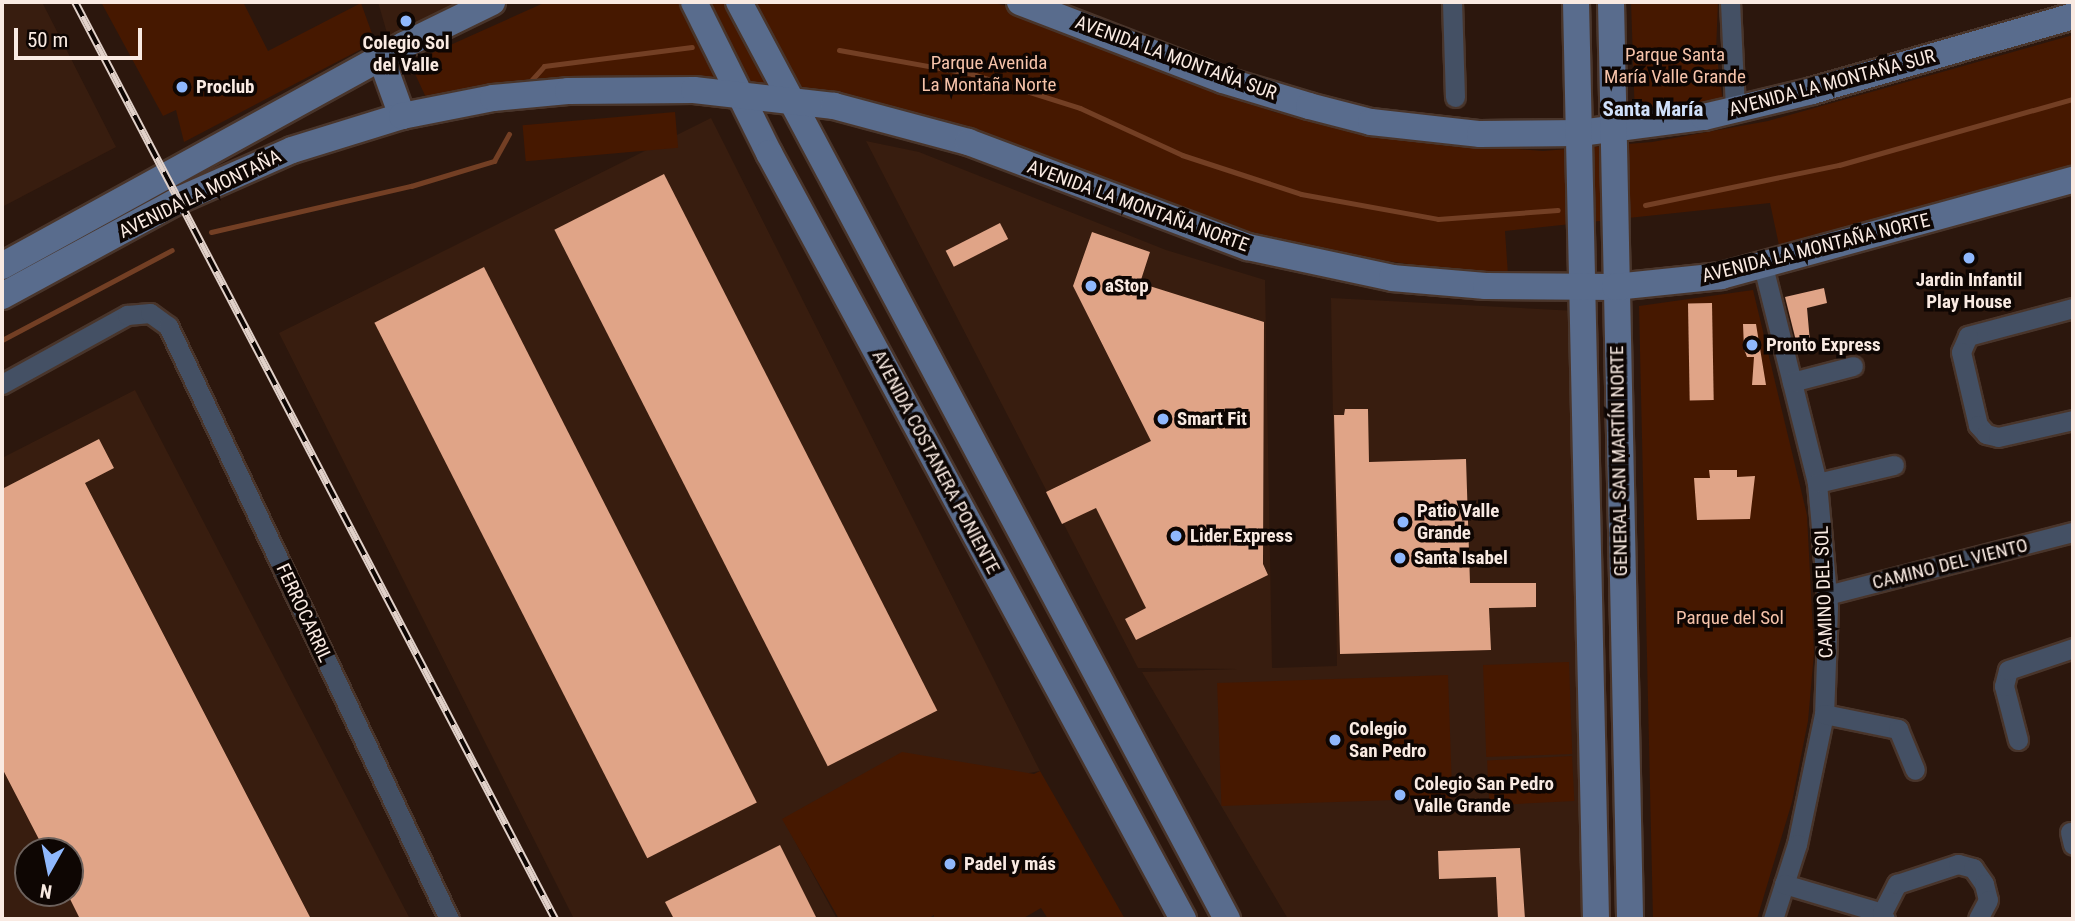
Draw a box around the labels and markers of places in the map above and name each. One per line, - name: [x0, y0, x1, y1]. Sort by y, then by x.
- marker: Colegio Sol del Valle: [398, 13, 414, 29]
- place label: Colegio Sol del Valle: [363, 32, 449, 76]
- place label: Proclub: [196, 76, 254, 98]
- marker: Proclub: [174, 79, 190, 95]
- marker: Jardin Infantil Play House: [1961, 250, 1977, 266]
- place label: Jardin Infantil Play House: [1916, 269, 2022, 313]
- place label: aStop: [1105, 275, 1149, 297]
- marker: aStop: [1083, 278, 1099, 294]
- place label: Pronto Express: [1766, 334, 1881, 356]
- marker: Pronto Express: [1744, 337, 1760, 353]
- place label: Smart Fit: [1177, 408, 1247, 430]
- marker: Smart Fit: [1155, 411, 1171, 427]
- place label: Patio Valle Grande: [1417, 500, 1499, 544]
- marker: Patio Valle Grande: [1395, 514, 1411, 530]
- place label: Lider Express: [1190, 525, 1293, 547]
- marker: Lider Express: [1168, 528, 1184, 544]
- place label: Santa Isabel: [1414, 547, 1508, 569]
- marker: Santa Isabel: [1392, 550, 1408, 566]
- place label: Colegio San Pedro: [1349, 718, 1427, 762]
- marker: Colegio San Pedro: [1327, 732, 1343, 748]
- place label: Colegio San Pedro Valle Grande: [1414, 773, 1554, 817]
- marker: Colegio San Pedro Valle Grande: [1392, 787, 1408, 803]
- place label: Padel y más: [964, 853, 1056, 875]
- marker: Padel y más: [942, 856, 958, 872]

